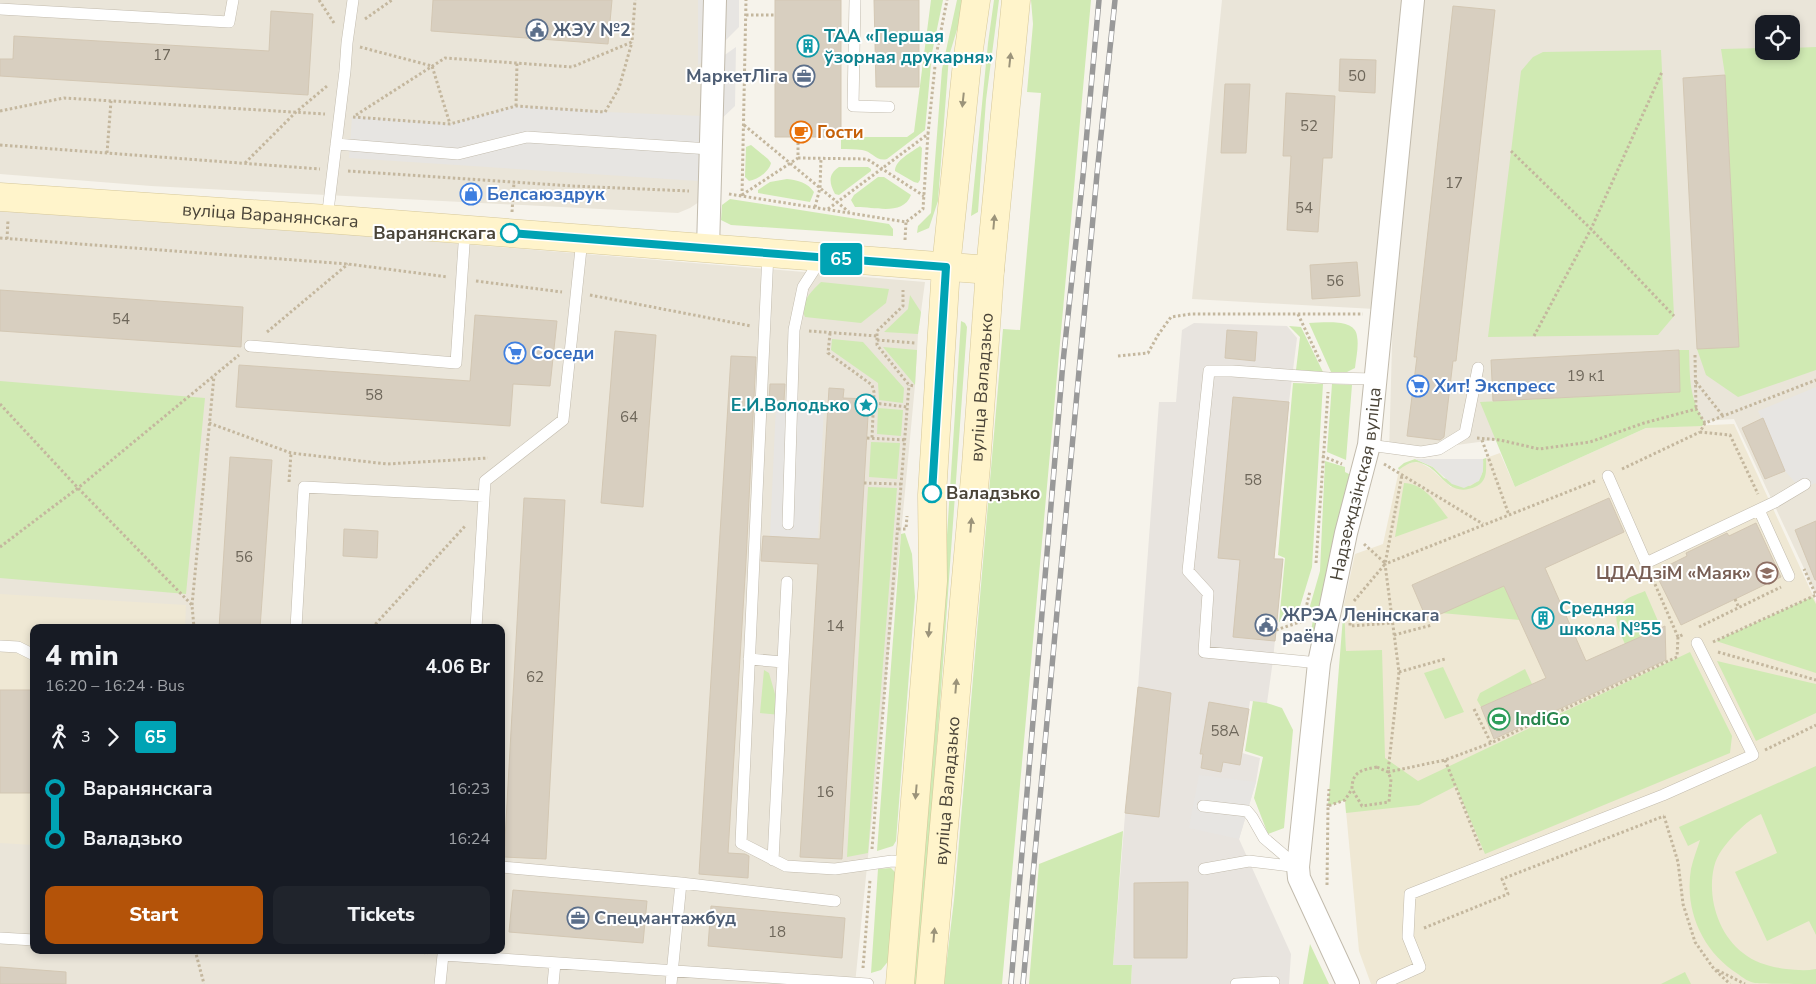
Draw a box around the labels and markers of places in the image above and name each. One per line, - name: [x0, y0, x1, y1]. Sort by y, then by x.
- public building icon: ЖЭУ №2: [525, 18, 549, 42]
- place label: ЖЭУ №2: [553, 18, 631, 42]
- place label: ТАА «Першая ўзорная друкарня»: [824, 24, 994, 69]
- building icon: ТАА «Першая ўзорная друкарня»: [796, 34, 820, 58]
- place label: МаркетЛіга: [686, 64, 788, 88]
- office icon: МаркетЛіга: [792, 64, 816, 88]
- cafe icon: Гости: [789, 120, 813, 144]
- place label: Гости: [817, 120, 864, 144]
- shop icon: Белсаюздрук: [459, 182, 483, 206]
- place label: Белсаюздрук: [487, 182, 606, 206]
- place label: Варанянскага: [373, 221, 496, 245]
- marker: Варанянскага: [500, 223, 520, 243]
- supermarket icon: Соседи: [503, 341, 527, 365]
- place label: Соседи: [531, 341, 594, 365]
- supermarket icon: Хит! Экспресс: [1406, 374, 1430, 398]
- place label: Хит! Экспресс: [1433, 374, 1556, 398]
- place label: Е.И.Володько: [731, 393, 850, 417]
- place icon: Е.И.Володько: [854, 393, 878, 417]
- place label: Валадзько: [946, 481, 1040, 505]
- marker: Валадзько: [922, 483, 942, 503]
- place label: ЦДАДзіМ «Маяк»: [1596, 561, 1751, 585]
- school or university icon: ЦДАДзіМ «Маяк»: [1755, 561, 1779, 585]
- place label: Средняя школа №55: [1559, 596, 1662, 641]
- place label: ЖРЭА Ленінскага раёна: [1282, 603, 1440, 648]
- building icon: Средняя школа №55: [1531, 606, 1555, 630]
- public building icon: ЖРЭА Ленінскага раёна: [1254, 613, 1278, 637]
- sports icon: IndiGo: [1487, 707, 1511, 731]
- place label: IndiGo: [1515, 707, 1570, 731]
- office icon: Спецмантажбуд: [566, 906, 590, 930]
- place label: Спецмантажбуд: [594, 906, 736, 930]

